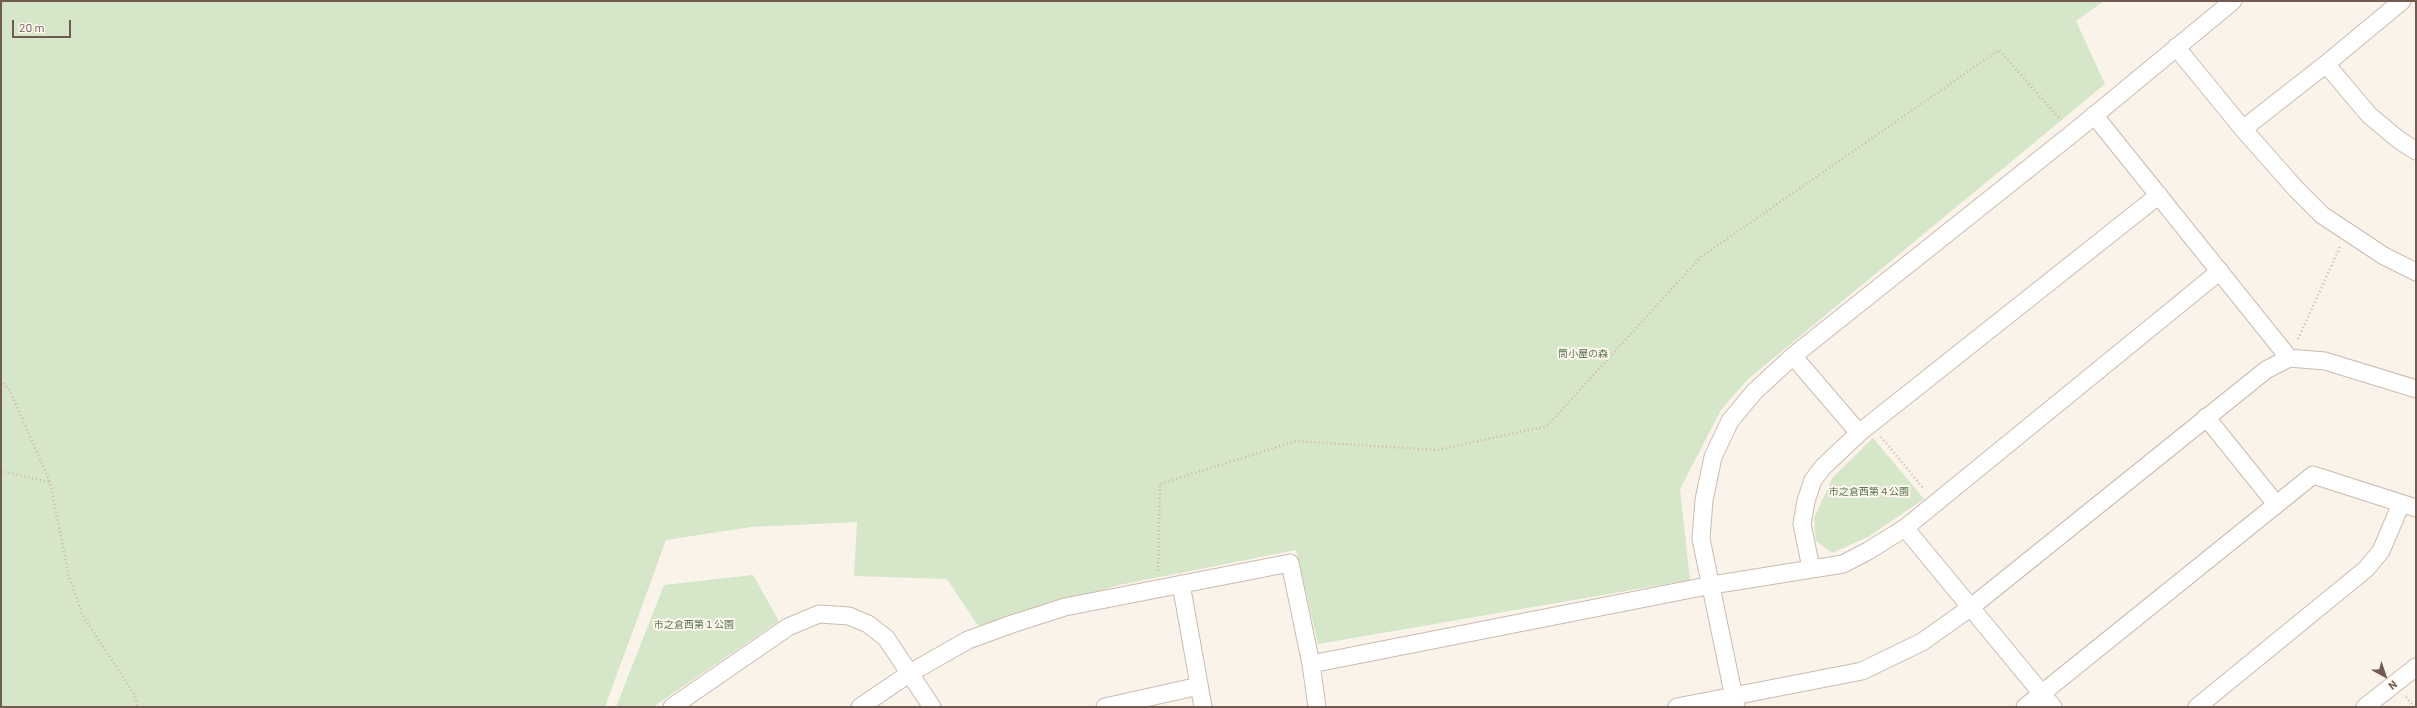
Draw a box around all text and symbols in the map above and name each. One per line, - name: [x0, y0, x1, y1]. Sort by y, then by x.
- scale bar: [14, 12, 73, 38]
- text: 20 m: [19, 20, 45, 34]
- park label: 筒小屋の森: [1558, 348, 1608, 360]
- park label: 市之倉西第４公園: [1829, 486, 1909, 498]
- park label: 市之倉西第１公園: [654, 619, 734, 631]
- north arrow: [2365, 656, 2405, 696]
- text: N: [2386, 678, 2400, 693]

